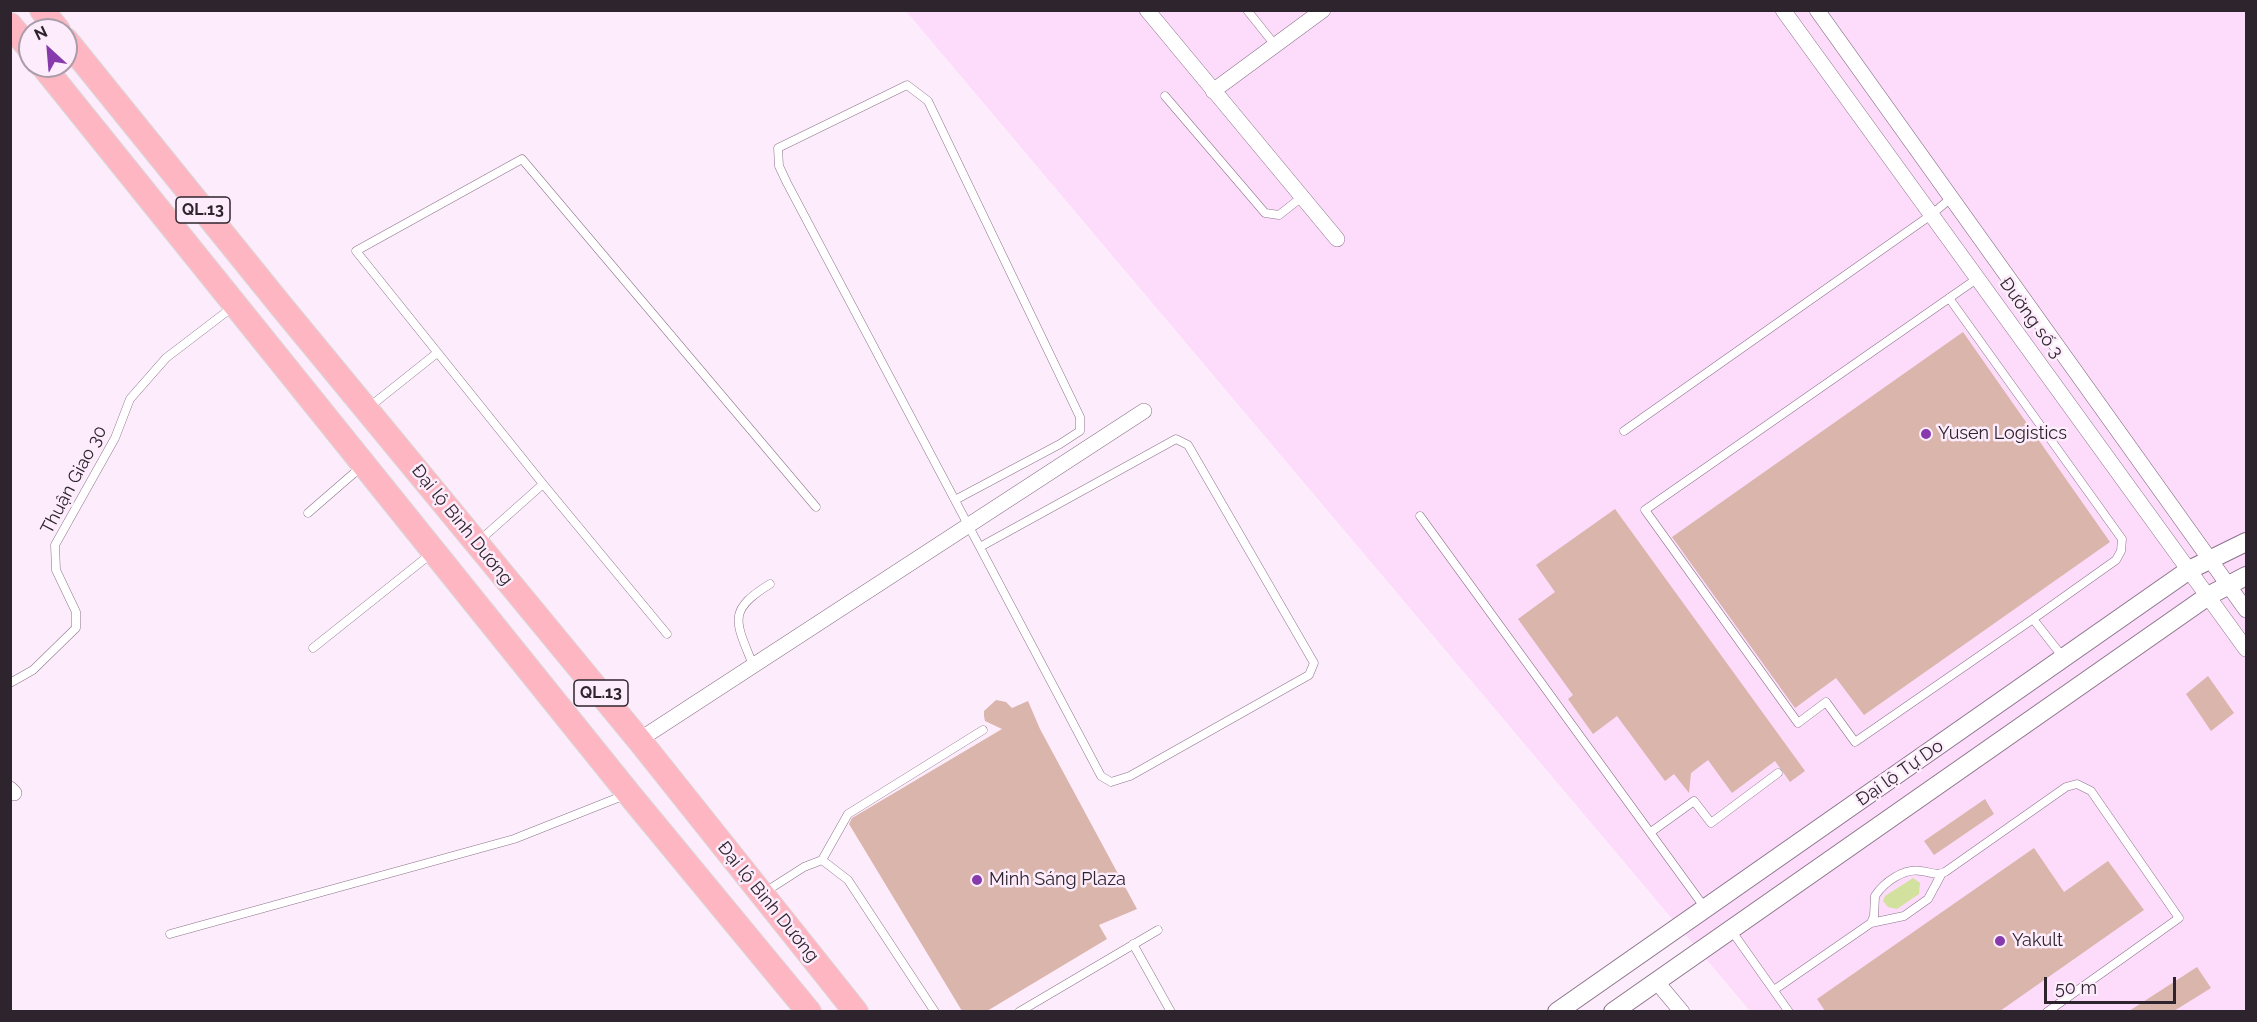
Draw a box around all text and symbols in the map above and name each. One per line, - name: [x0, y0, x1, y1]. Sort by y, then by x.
- north arrow: [18, 18, 78, 78]
- text: N: [31, 22, 50, 44]
- road number: QL.13: [176, 197, 230, 223]
- street label: Đường số 3: [1995, 274, 2067, 362]
- street label: Thuận Giao 30: [36, 422, 112, 538]
- place label: Yusen Logistics: [1938, 423, 2067, 445]
- marker: Yusen Logistics: [1919, 427, 1933, 441]
- street label: Đại lộ Bình Dương: [407, 460, 517, 590]
- road number: QL.13: [574, 680, 628, 706]
- street label: Đại lộ Tự Do: [1852, 735, 1948, 811]
- street label: Đại lộ Bình Dương: [713, 837, 823, 967]
- place label: Minh Sáng Plaza: [989, 869, 1126, 891]
- marker: Minh Sáng Plaza: [970, 873, 984, 887]
- place label: Yakult: [2012, 930, 2063, 952]
- marker: Yakult: [1993, 934, 2007, 948]
- scale bar: [2047, 965, 2179, 1003]
- text: 50 m: [2055, 977, 2097, 998]

